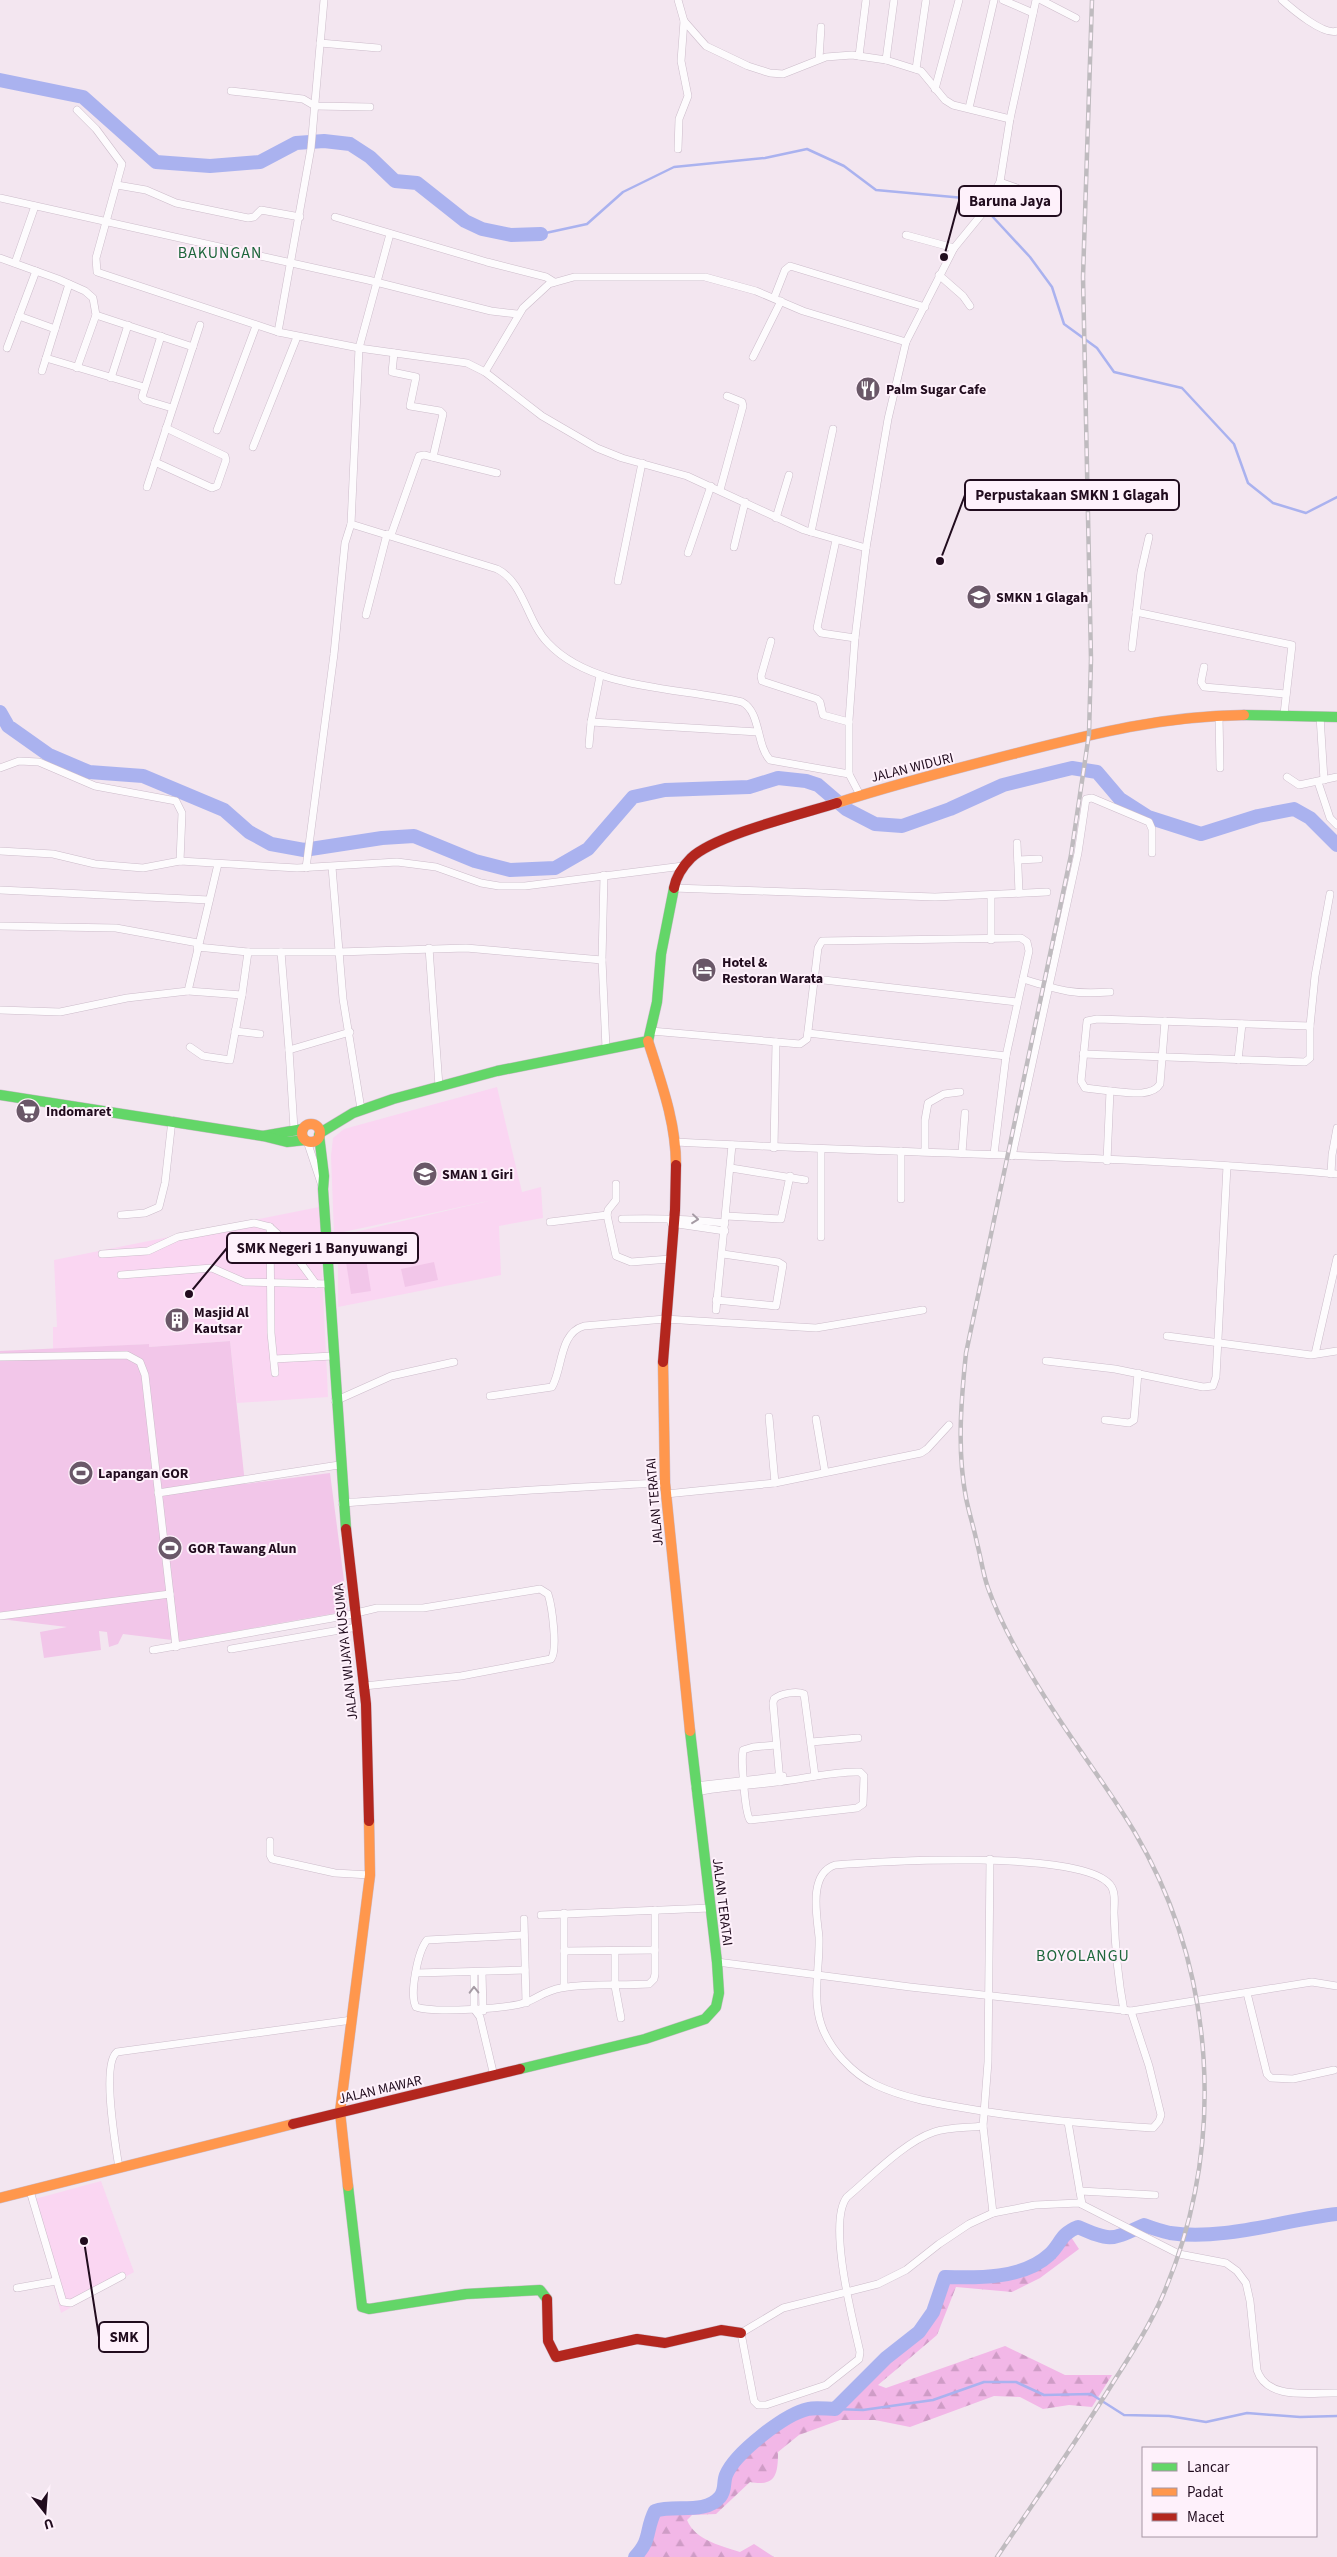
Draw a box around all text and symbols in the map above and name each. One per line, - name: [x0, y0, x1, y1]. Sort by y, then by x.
- callout: Baruna Jaya: [959, 186, 1061, 216]
- text: Baruna Jaya: [969, 191, 1051, 212]
- district label: BAKUNGAN: [178, 242, 262, 264]
- restaurant icon: Palm Sugar Cafe: [855, 376, 881, 402]
- place label: Palm Sugar Cafe: [886, 380, 986, 400]
- callout: Perpustakaan SMKN 1 Glagah: [965, 480, 1179, 510]
- text: Perpustakaan SMKN 1 Glagah: [975, 485, 1169, 506]
- school or university icon: SMKN 1 Glagah: [966, 584, 992, 610]
- place label: SMKN 1 Glagah: [996, 588, 1088, 608]
- street label: JALAN WIDURI: [869, 748, 956, 788]
- place label: Hotel & Restoran Warata: [722, 953, 823, 989]
- hotel icon: Hotel & Restoran Warata: [691, 957, 717, 983]
- supermarket icon: Indomaret: [15, 1098, 41, 1124]
- place label: Indomaret: [46, 1102, 112, 1122]
- school or university icon: SMAN 1 Giri: [412, 1161, 438, 1187]
- place label: SMAN 1 Giri: [442, 1165, 513, 1185]
- one-way arrow: [691, 1213, 699, 1224]
- callout: SMK Negeri 1 Banyuwangi: [227, 1233, 418, 1263]
- text: SMK Negeri 1 Banyuwangi: [236, 1238, 408, 1259]
- place label: Masjid Al Kautsar: [194, 1303, 249, 1339]
- building icon: Masjid Al Kautsar: [164, 1307, 190, 1333]
- street label: JALAN TERATAI: [641, 1457, 669, 1547]
- sports icon: Lapangan GOR: [68, 1460, 94, 1486]
- place label: Lapangan GOR: [98, 1464, 189, 1484]
- sports icon: GOR Tawang Alun: [157, 1535, 183, 1561]
- place label: GOR Tawang Alun: [188, 1539, 297, 1559]
- street label: JALAN WIJAYA KUSUMA: [329, 1582, 363, 1721]
- street label: JALAN TERATAI: [707, 1857, 737, 1947]
- district label: BOYOLANGU: [1036, 1945, 1130, 1967]
- one-way arrow: [469, 1986, 479, 1994]
- street label: JALAN MAWAR: [337, 2071, 424, 2109]
- callout: SMK: [99, 2322, 148, 2352]
- text: SMK: [110, 2327, 139, 2348]
- legend: [1142, 2447, 1317, 2537]
- text: Lancar: [1187, 2457, 1230, 2478]
- text: Padat: [1187, 2482, 1223, 2503]
- north arrow: [20, 2487, 70, 2537]
- text: Macet: [1187, 2507, 1224, 2528]
- text: U: [41, 2513, 56, 2534]

